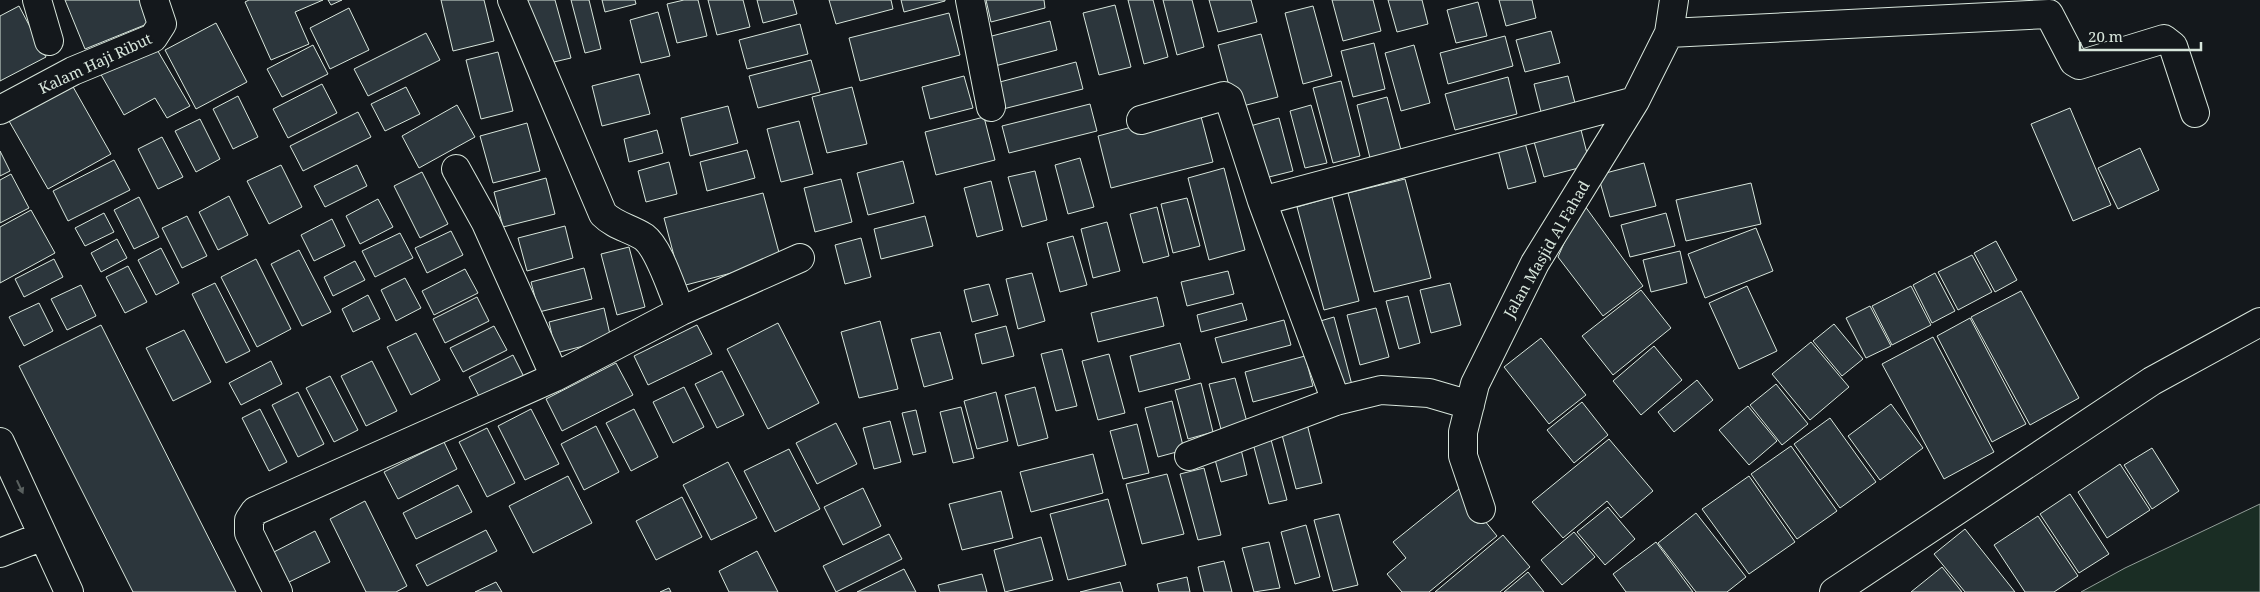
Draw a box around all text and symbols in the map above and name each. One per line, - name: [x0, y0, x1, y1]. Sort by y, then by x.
- scale bar: [2080, 20, 2201, 52]
- text: 20 m: [2088, 26, 2123, 46]
- street label: Kalam Haji Ribut: [35, 28, 155, 98]
- street label: Jalan Masjid Al Fahad: [1498, 177, 1593, 322]
- one-way arrow: [17, 480, 25, 494]

